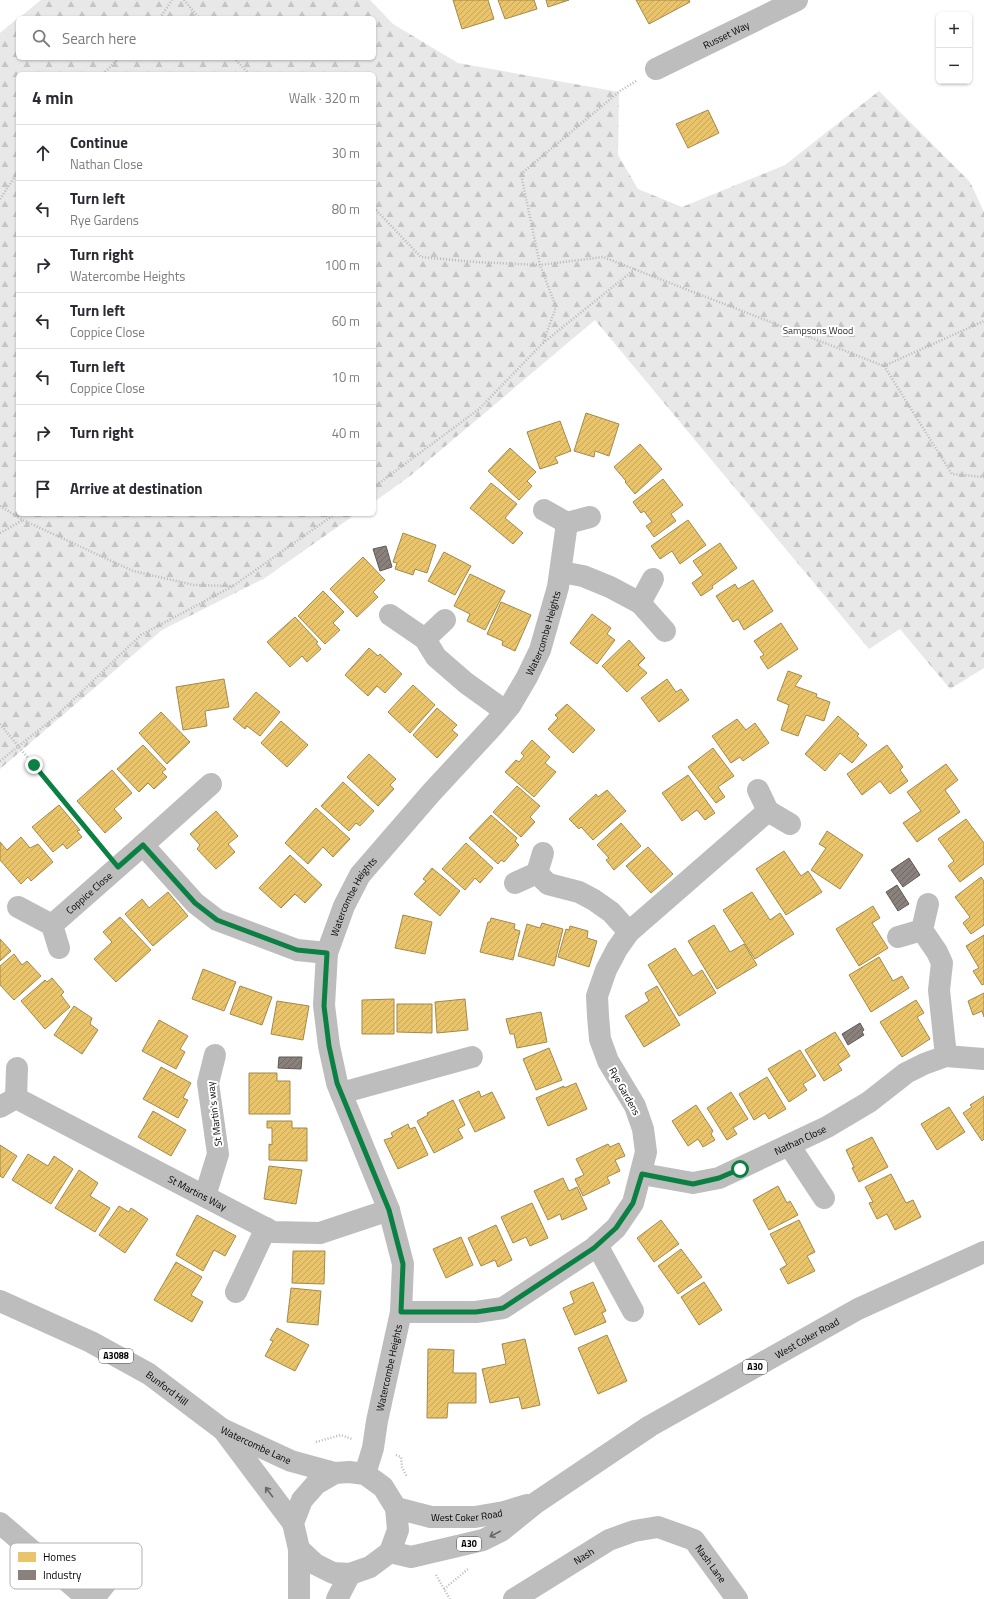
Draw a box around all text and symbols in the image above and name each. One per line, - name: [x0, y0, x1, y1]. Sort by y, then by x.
- map controls: [936, 12, 972, 84]
- button: +: [936, 12, 972, 48]
- search box: [16, 16, 376, 60]
- street label: Russet Way: [701, 17, 752, 53]
- icon: search: [30, 27, 52, 49]
- text: Search here: [62, 27, 136, 50]
- button: −: [936, 48, 972, 84]
- text: 4 min: [32, 85, 73, 111]
- text: Walk · 320 m: [289, 88, 360, 108]
- text: Continue: [70, 131, 128, 154]
- icon: ahead: [32, 142, 54, 164]
- text: 30 m: [332, 143, 360, 163]
- text: Nathan Close: [70, 154, 143, 174]
- text: Turn left: [70, 187, 125, 210]
- icon: left: [32, 198, 54, 220]
- text: 80 m: [332, 199, 360, 219]
- text: Rye Gardens: [70, 210, 139, 230]
- text: Turn right: [70, 243, 134, 266]
- icon: right: [32, 254, 54, 276]
- text: 100 m: [324, 255, 360, 275]
- text: Watercombe Heights: [70, 266, 185, 286]
- text: Turn left: [70, 299, 125, 322]
- icon: left: [32, 310, 54, 332]
- text: 60 m: [332, 311, 360, 331]
- text: Coppice Close: [70, 322, 145, 342]
- park label: Sampsons Wood: [783, 323, 853, 338]
- text: Turn left: [70, 355, 125, 378]
- icon: left: [32, 366, 54, 388]
- text: 10 m: [332, 367, 360, 387]
- text: Coppice Close: [70, 378, 145, 398]
- text: Turn right: [70, 421, 134, 444]
- icon: right: [32, 422, 54, 444]
- text: 40 m: [332, 423, 360, 443]
- text: Arrive at destination: [70, 477, 203, 500]
- icon: arrive: [32, 478, 54, 500]
- street label: Watercombe Heights: [522, 589, 565, 678]
- route end: [25, 756, 43, 774]
- street label: Watercombe Heights: [327, 853, 381, 939]
- street label: Coppice Close: [62, 868, 116, 918]
- street label: Rye Gardens: [605, 1064, 644, 1118]
- street label: St Martin's way: [203, 1081, 226, 1147]
- street label: Nathan Close: [772, 1121, 829, 1159]
- route start: [731, 1160, 749, 1178]
- street label: St Martins Way: [165, 1172, 229, 1215]
- street label: West Coker Road: [772, 1314, 842, 1362]
- street label: Watercombe Heights: [372, 1323, 406, 1413]
- road number: A3088: [99, 1349, 133, 1363]
- road number: A30: [743, 1360, 767, 1374]
- street label: Bunford Hill: [143, 1367, 191, 1409]
- street label: Watercombe Lane: [218, 1422, 294, 1468]
- one-way arrow: [265, 1487, 273, 1498]
- street label: West Coker Road: [431, 1505, 504, 1525]
- one-way arrow: [489, 1531, 501, 1538]
- road number: A30: [457, 1537, 481, 1551]
- street label: Nash Lane: [692, 1541, 730, 1586]
- legend: [10, 1543, 142, 1589]
- street label: Nash: [571, 1544, 597, 1568]
- text: Homes: [43, 1549, 76, 1565]
- text: Industry: [43, 1567, 82, 1583]

